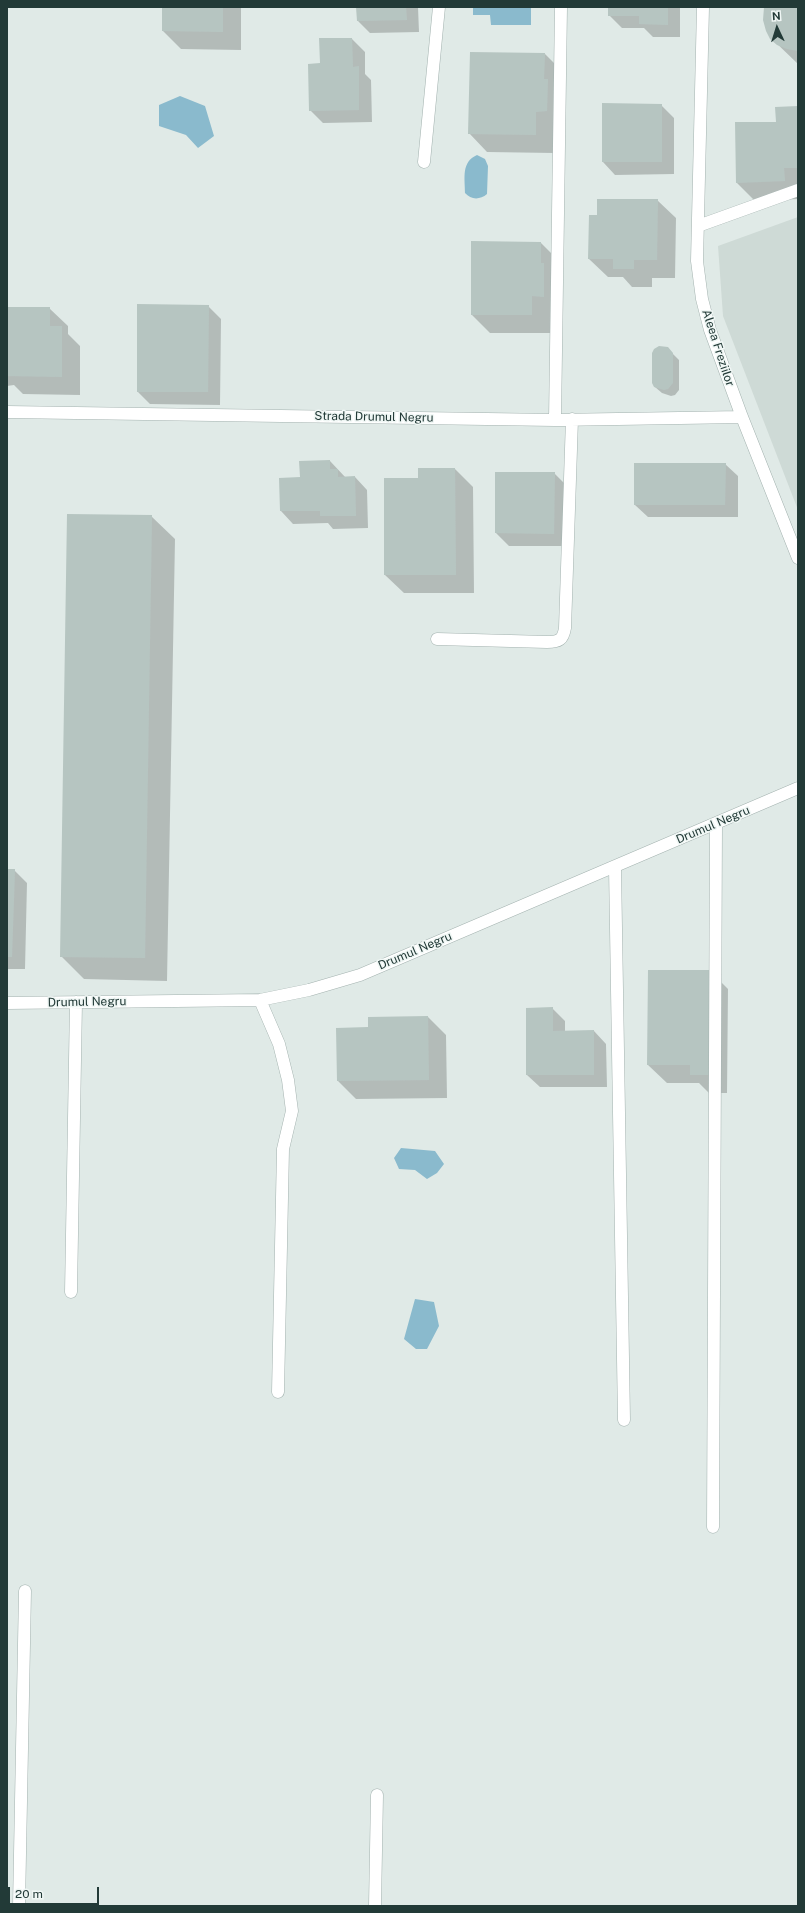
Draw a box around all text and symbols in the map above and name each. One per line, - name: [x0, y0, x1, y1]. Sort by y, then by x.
- north arrow: [757, 8, 797, 48]
- text: N: [771, 10, 781, 22]
- street label: Aleea Freziilor: [699, 308, 737, 388]
- street label: Strada Drumul Negru: [314, 409, 434, 425]
- street label: Drumul Negru: [674, 803, 752, 847]
- street label: Drumul Negru: [376, 929, 454, 973]
- street label: Drumul Negru: [47, 994, 127, 1010]
- scale bar: [10, 1879, 101, 1905]
- text: 20 m: [15, 1887, 43, 1901]

